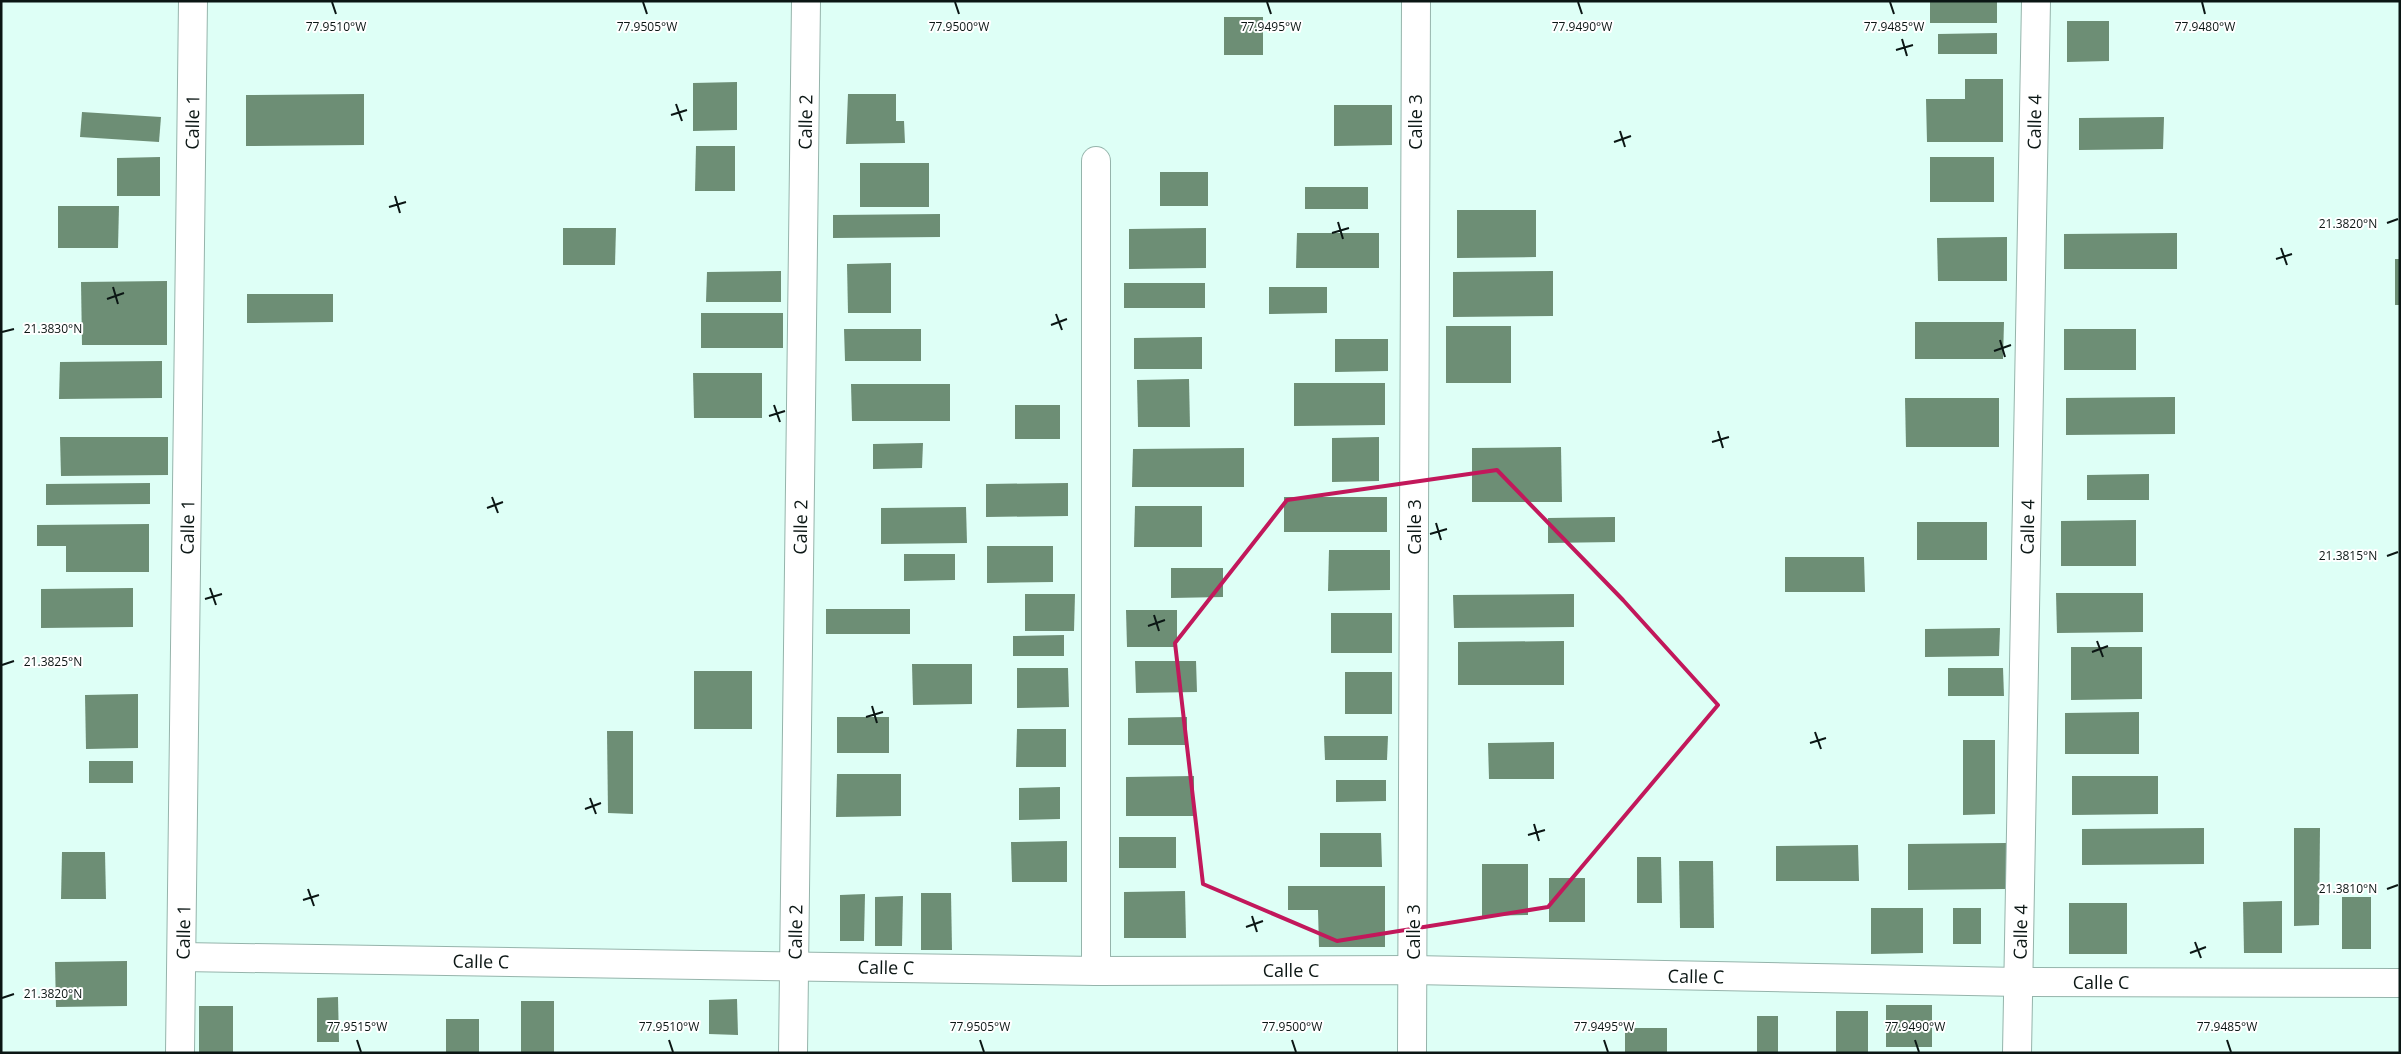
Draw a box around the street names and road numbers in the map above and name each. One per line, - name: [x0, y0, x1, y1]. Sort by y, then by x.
- street label: Calle 1: [180, 94, 204, 150]
- street label: Calle 2: [793, 94, 817, 150]
- street label: Calle 3: [1403, 94, 1427, 150]
- street label: Calle 4: [2022, 94, 2046, 150]
- street label: Calle 1: [175, 499, 199, 555]
- street label: Calle 2: [788, 499, 812, 555]
- street label: Calle 3: [1402, 499, 1426, 555]
- street label: Calle 4: [2015, 499, 2039, 555]
- street label: Calle 1: [171, 904, 195, 960]
- street label: Calle 2: [783, 904, 807, 960]
- street label: Calle 3: [1401, 904, 1425, 960]
- street label: Calle 4: [2008, 904, 2032, 960]
- street label: Calle C: [453, 949, 509, 973]
- street label: Calle C: [858, 955, 914, 979]
- street label: Calle C: [1263, 958, 1319, 982]
- street label: Calle C: [1668, 964, 1724, 988]
- street label: Calle C: [2073, 970, 2129, 994]

